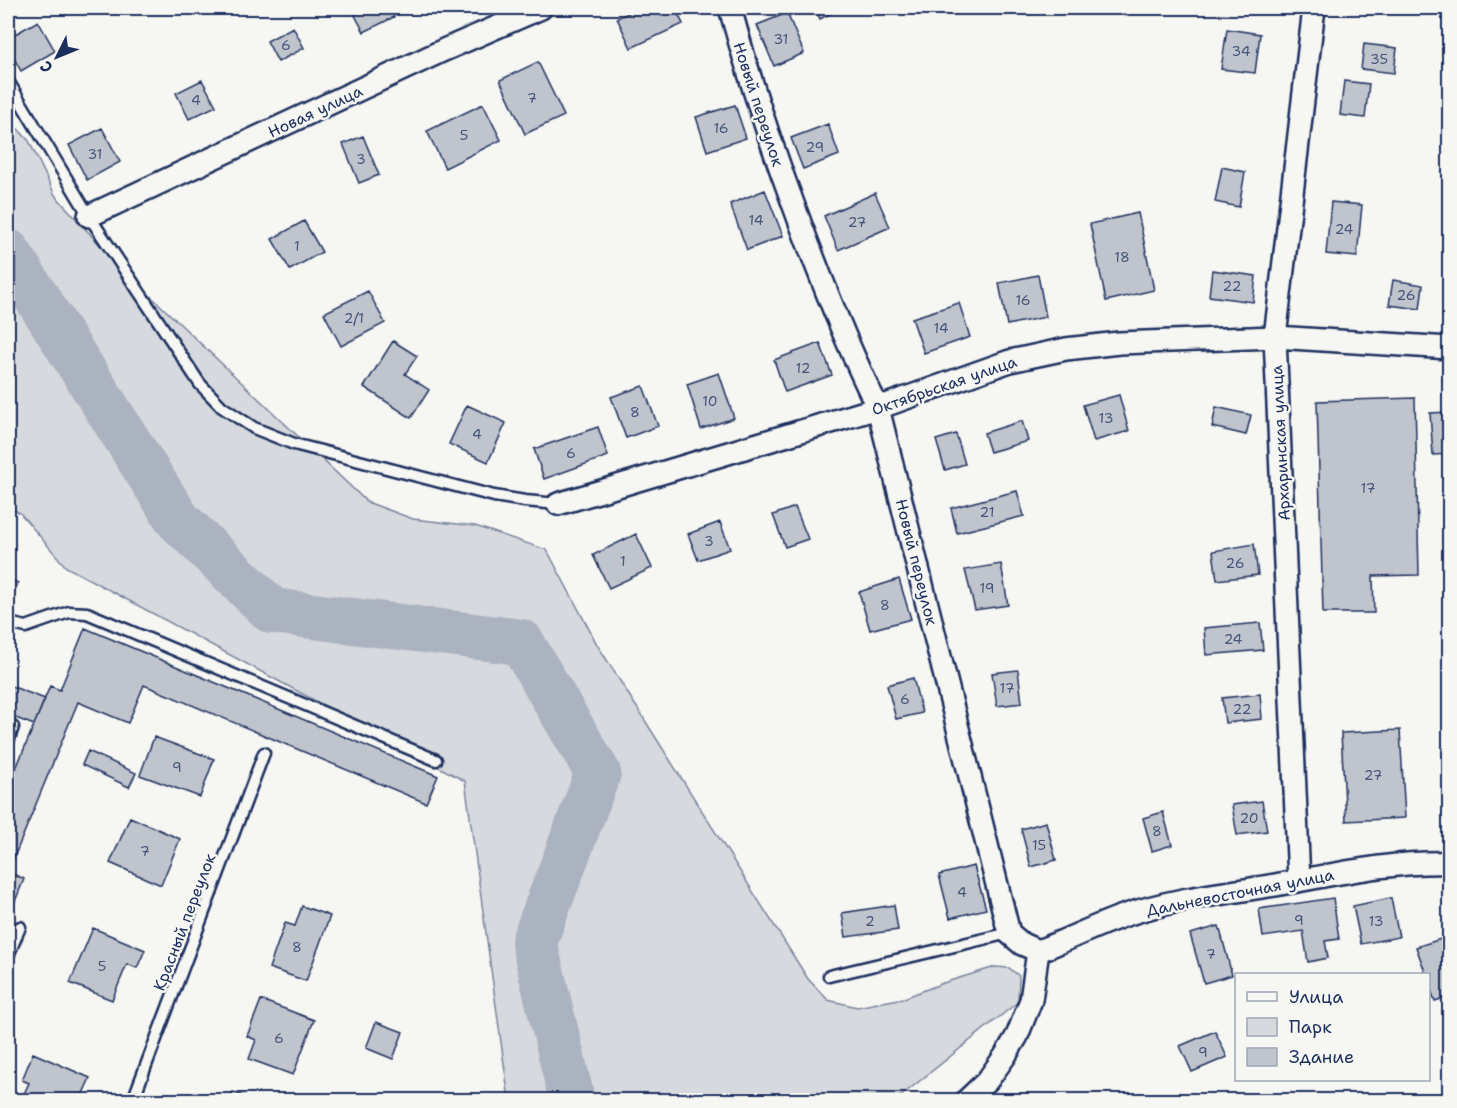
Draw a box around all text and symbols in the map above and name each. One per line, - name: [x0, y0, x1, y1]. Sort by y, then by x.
- north arrow: [27, 27, 87, 87]
- house number: 31: [774, 30, 788, 48]
- house number: 6: [281, 36, 291, 54]
- street label: Новый переулок: [729, 39, 789, 170]
- house number: 34: [1231, 42, 1251, 60]
- house number: 35: [1370, 50, 1388, 68]
- text: С: [35, 56, 57, 78]
- street label: Новая улица: [264, 80, 366, 143]
- house number: 7: [527, 89, 537, 107]
- house number: 4: [191, 91, 201, 109]
- house number: 16: [713, 119, 729, 137]
- house number: 5: [460, 126, 468, 144]
- house number: 29: [806, 138, 824, 156]
- house number: 31: [88, 145, 102, 163]
- house number: 3: [356, 150, 366, 168]
- house number: 14: [748, 211, 764, 229]
- house number: 27: [848, 213, 866, 231]
- house number: 24: [1335, 220, 1354, 238]
- house number: 1: [294, 237, 300, 255]
- house number: 18: [1114, 248, 1130, 266]
- house number: 22: [1223, 277, 1241, 295]
- house number: 26: [1397, 286, 1416, 304]
- house number: 16: [1015, 291, 1031, 309]
- house number: 2/1: [344, 309, 364, 327]
- house number: 14: [933, 319, 949, 337]
- street label: Октябрьская улица: [869, 351, 1020, 420]
- house number: 12: [796, 359, 810, 377]
- street label: Архаринская улица: [1266, 364, 1295, 521]
- house number: 10: [702, 392, 718, 410]
- house number: 8: [630, 403, 640, 421]
- house number: 13: [1099, 409, 1113, 427]
- house number: 4: [472, 425, 482, 443]
- house number: 6: [566, 444, 576, 462]
- house number: 17: [1361, 479, 1375, 497]
- street label: Новый переулок: [891, 497, 943, 628]
- house number: 21: [980, 503, 994, 521]
- house number: 3: [704, 532, 714, 550]
- house number: 1: [620, 552, 626, 570]
- house number: 26: [1226, 554, 1245, 572]
- house number: 19: [979, 579, 995, 597]
- house number: 8: [880, 596, 890, 614]
- house number: 24: [1224, 630, 1243, 648]
- house number: 17: [1000, 679, 1014, 697]
- house number: 6: [900, 690, 910, 708]
- house number: 22: [1233, 700, 1251, 718]
- house number: 9: [172, 758, 182, 776]
- house number: 27: [1364, 766, 1382, 784]
- house number: 20: [1239, 809, 1259, 827]
- house number: 8: [1152, 822, 1162, 840]
- house number: 15: [1032, 836, 1046, 854]
- house number: 7: [140, 842, 150, 860]
- street label: Красный переулок: [149, 850, 221, 994]
- street label: Дальневосточная улица: [1144, 864, 1336, 921]
- house number: 4: [957, 883, 967, 901]
- house number: 9: [1294, 911, 1304, 929]
- house number: 2: [865, 912, 875, 930]
- house number: 13: [1369, 912, 1383, 930]
- house number: 8: [292, 938, 302, 956]
- house number: 7: [1206, 945, 1216, 963]
- house number: 5: [98, 957, 106, 975]
- legend: [1235, 973, 1430, 1081]
- text: Улица: [1289, 985, 1343, 1009]
- text: Парк: [1289, 1015, 1332, 1039]
- house number: 6: [274, 1029, 284, 1047]
- house number: 9: [1198, 1043, 1208, 1061]
- text: Здание: [1289, 1045, 1354, 1069]

